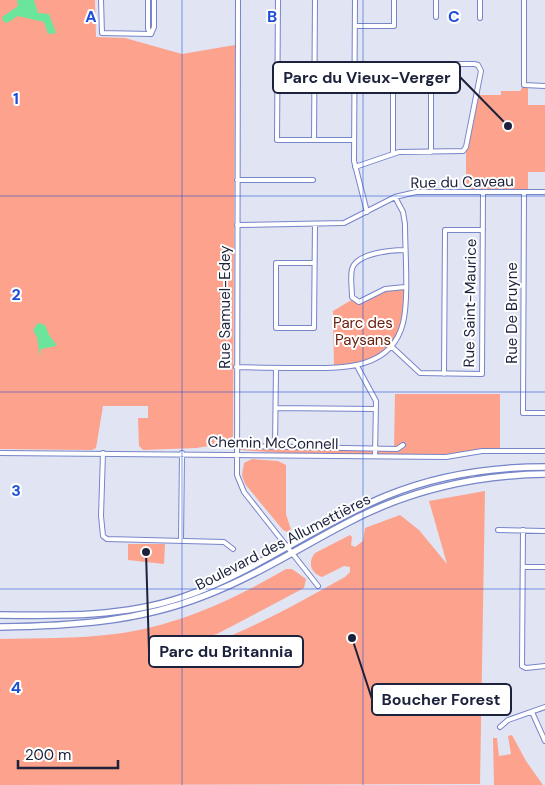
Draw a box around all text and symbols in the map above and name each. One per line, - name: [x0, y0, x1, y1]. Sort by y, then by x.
- text: A: [85, 6, 97, 27]
- text: B: [267, 6, 277, 27]
- text: C: [448, 6, 460, 27]
- callout: Parc du Vieux-Verger: [273, 62, 460, 93]
- text: Parc du Vieux-Verger: [283, 67, 451, 88]
- text: 1: [13, 88, 19, 109]
- street label: Rue du Caveau: [410, 171, 514, 193]
- street label: Rue Saint-Maurice: [459, 238, 481, 368]
- street label: Rue Samuel-Edey: [215, 245, 235, 369]
- street label: Rue De Bruyne: [502, 262, 522, 364]
- text: 2: [11, 284, 21, 305]
- park label: Parc des Paysans: [333, 313, 393, 350]
- street label: Chemin McConnell: [207, 432, 339, 454]
- text: 3: [11, 480, 21, 501]
- street label: Boulevard des Allumettières: [192, 489, 374, 595]
- callout: Parc du Britannia: [149, 636, 303, 667]
- text: Parc du Britannia: [159, 641, 293, 662]
- text: 4: [11, 677, 21, 698]
- callout: Boucher Forest: [372, 684, 511, 715]
- text: Boucher Forest: [382, 689, 500, 710]
- scale bar: [18, 738, 118, 770]
- text: 200 m: [25, 745, 71, 765]

